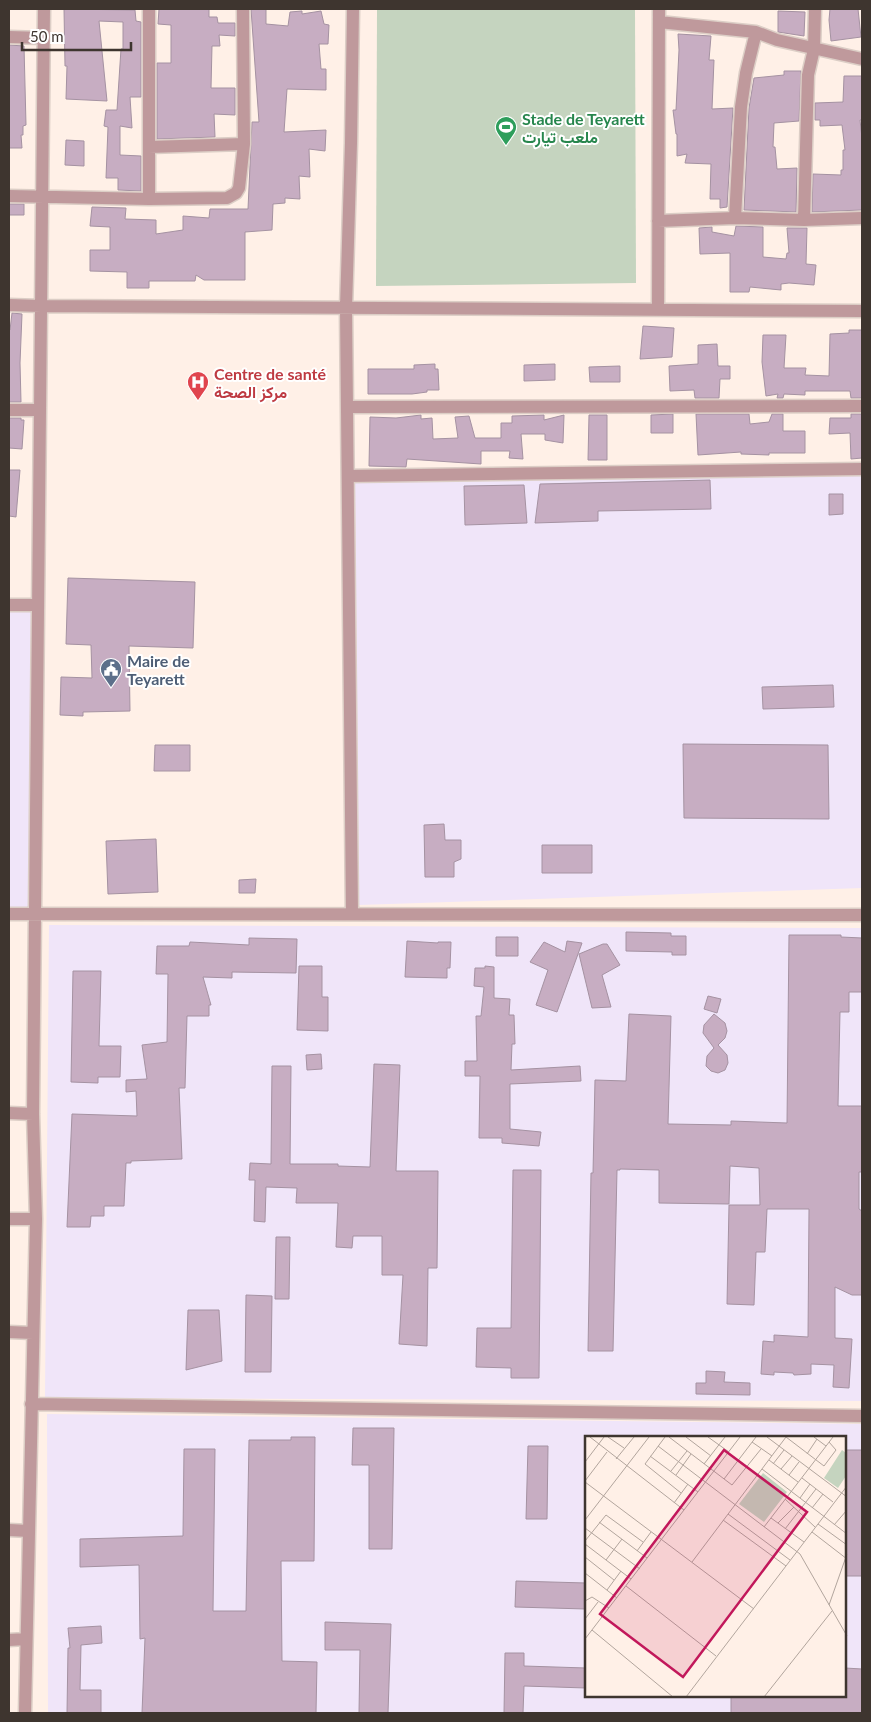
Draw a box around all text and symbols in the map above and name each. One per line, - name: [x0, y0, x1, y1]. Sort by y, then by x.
- scale bar: [22, 20, 131, 52]
- text: 50 m: [30, 27, 64, 45]
- place label: Stade de Teyarett ملعب تيارت: [522, 109, 646, 148]
- sports icon: Stade de Teyarett ملعب تيارت: [494, 115, 518, 146]
- place label: Centre de santé مركز الصحة: [214, 364, 326, 403]
- hospital icon: Centre de santé مركز الصحة: [186, 370, 210, 401]
- place label: Maire de Teyarett: [127, 651, 190, 688]
- public building icon: Maire de Teyarett: [99, 657, 123, 688]
- inset map: [585, 1436, 846, 1697]

